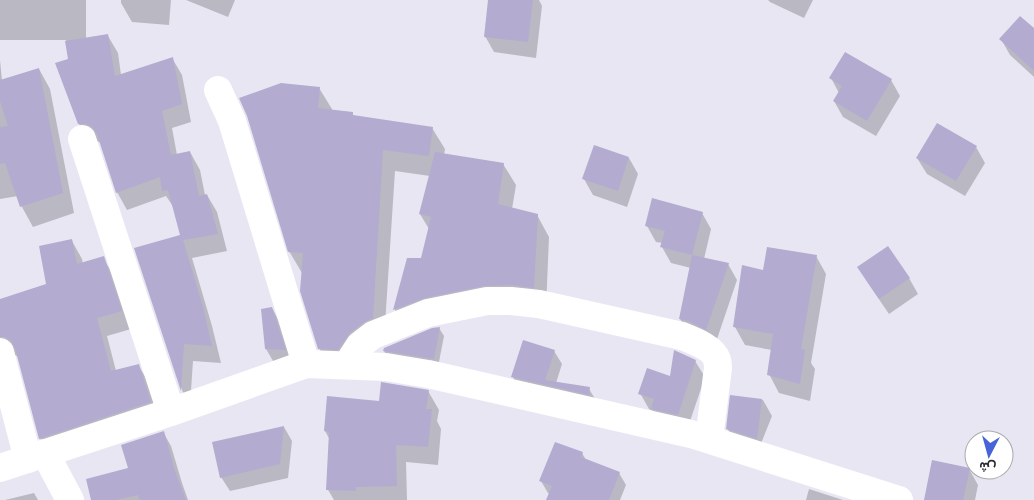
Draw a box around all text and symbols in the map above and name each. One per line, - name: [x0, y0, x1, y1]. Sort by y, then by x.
- north arrow: [964, 430, 1014, 480]
- text: ش: [978, 458, 997, 478]

